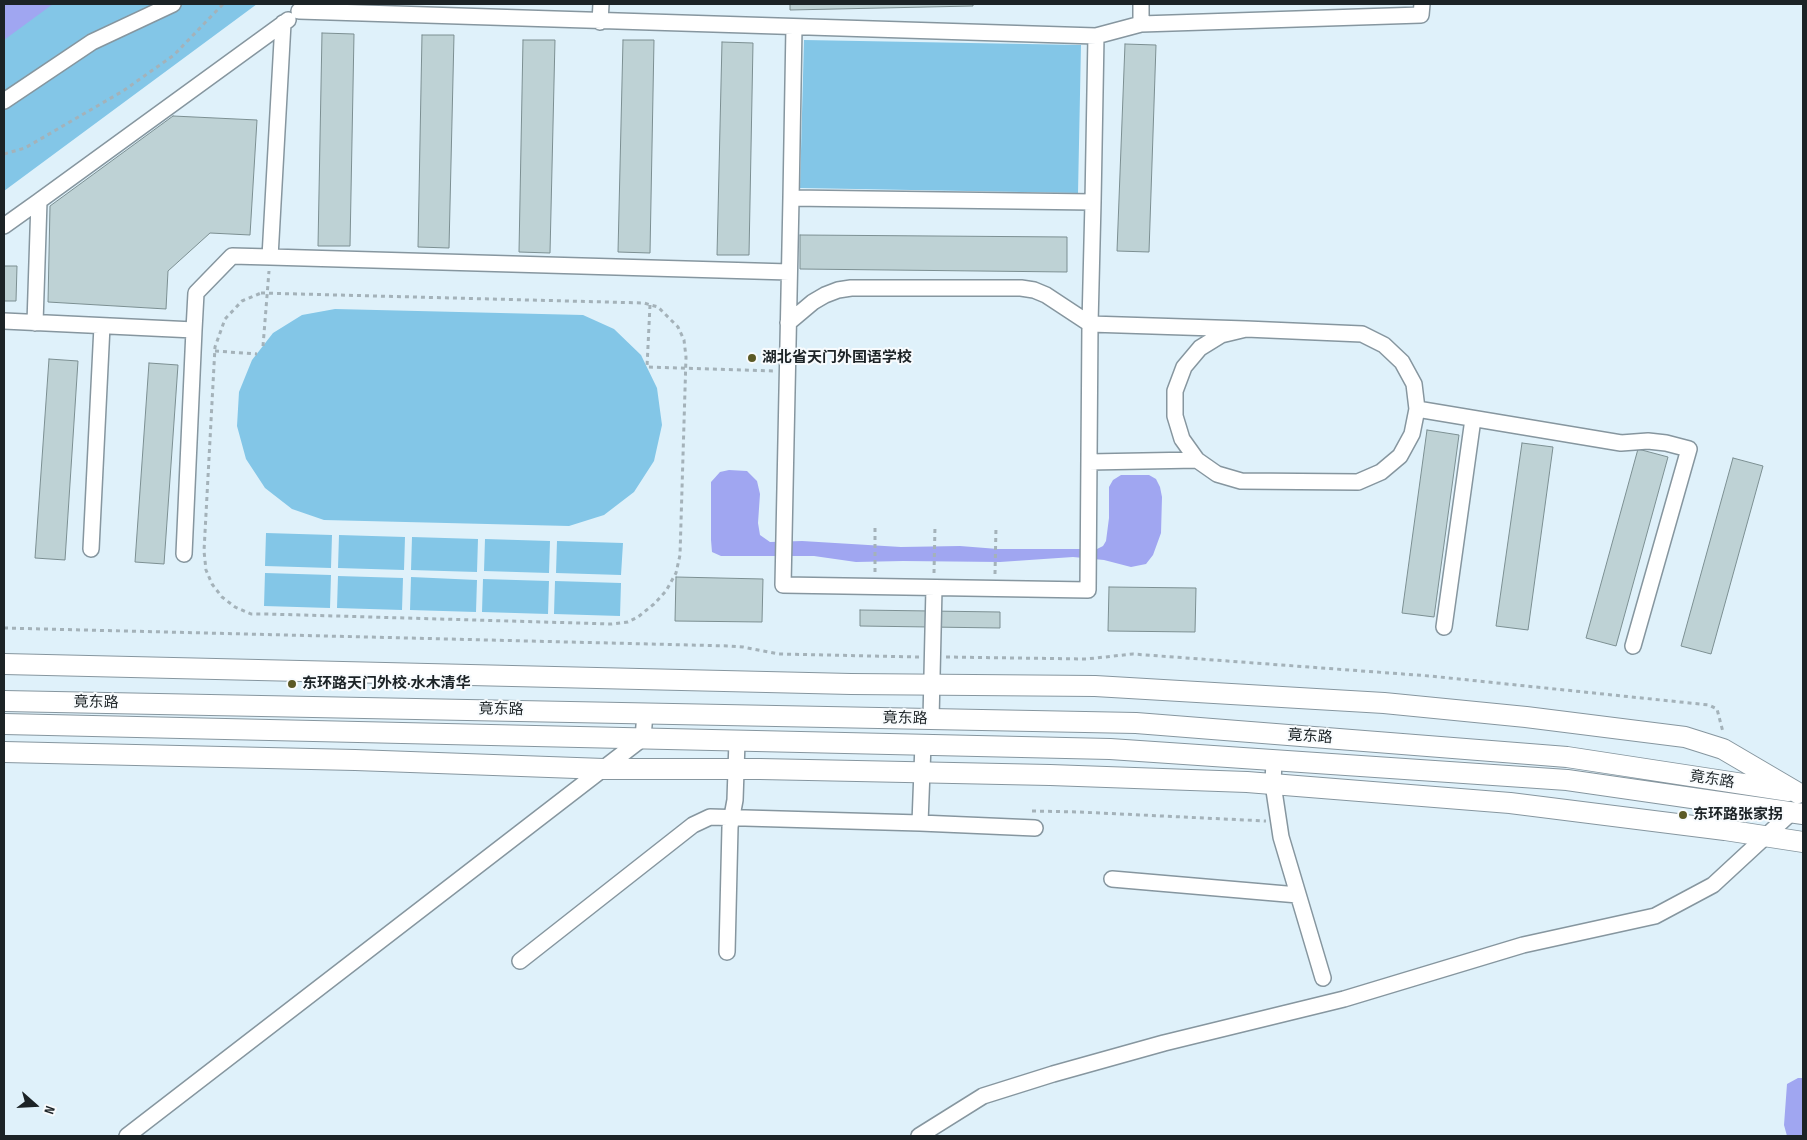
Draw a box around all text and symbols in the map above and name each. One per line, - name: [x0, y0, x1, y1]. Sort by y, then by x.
- place label: 湖北省天门外国语学校: [762, 349, 912, 367]
- marker: 湖北省天门外国语学校: [746, 352, 758, 364]
- place label: 东环路天门外校·水木清华: [302, 675, 471, 693]
- marker: 东环路天门外校·水木清华: [286, 678, 298, 690]
- street label: 竟东路: [73, 694, 119, 712]
- street label: 竟东路: [478, 701, 524, 719]
- street label: 竟东路: [882, 710, 928, 728]
- street label: 竟东路: [1287, 726, 1333, 748]
- street label: 竟东路: [1688, 768, 1736, 792]
- place label: 东环路张家拐: [1693, 806, 1783, 824]
- marker: 东环路张家拐: [1677, 809, 1689, 821]
- north arrow: [10, 1080, 60, 1130]
- text: N: [40, 1104, 59, 1116]

